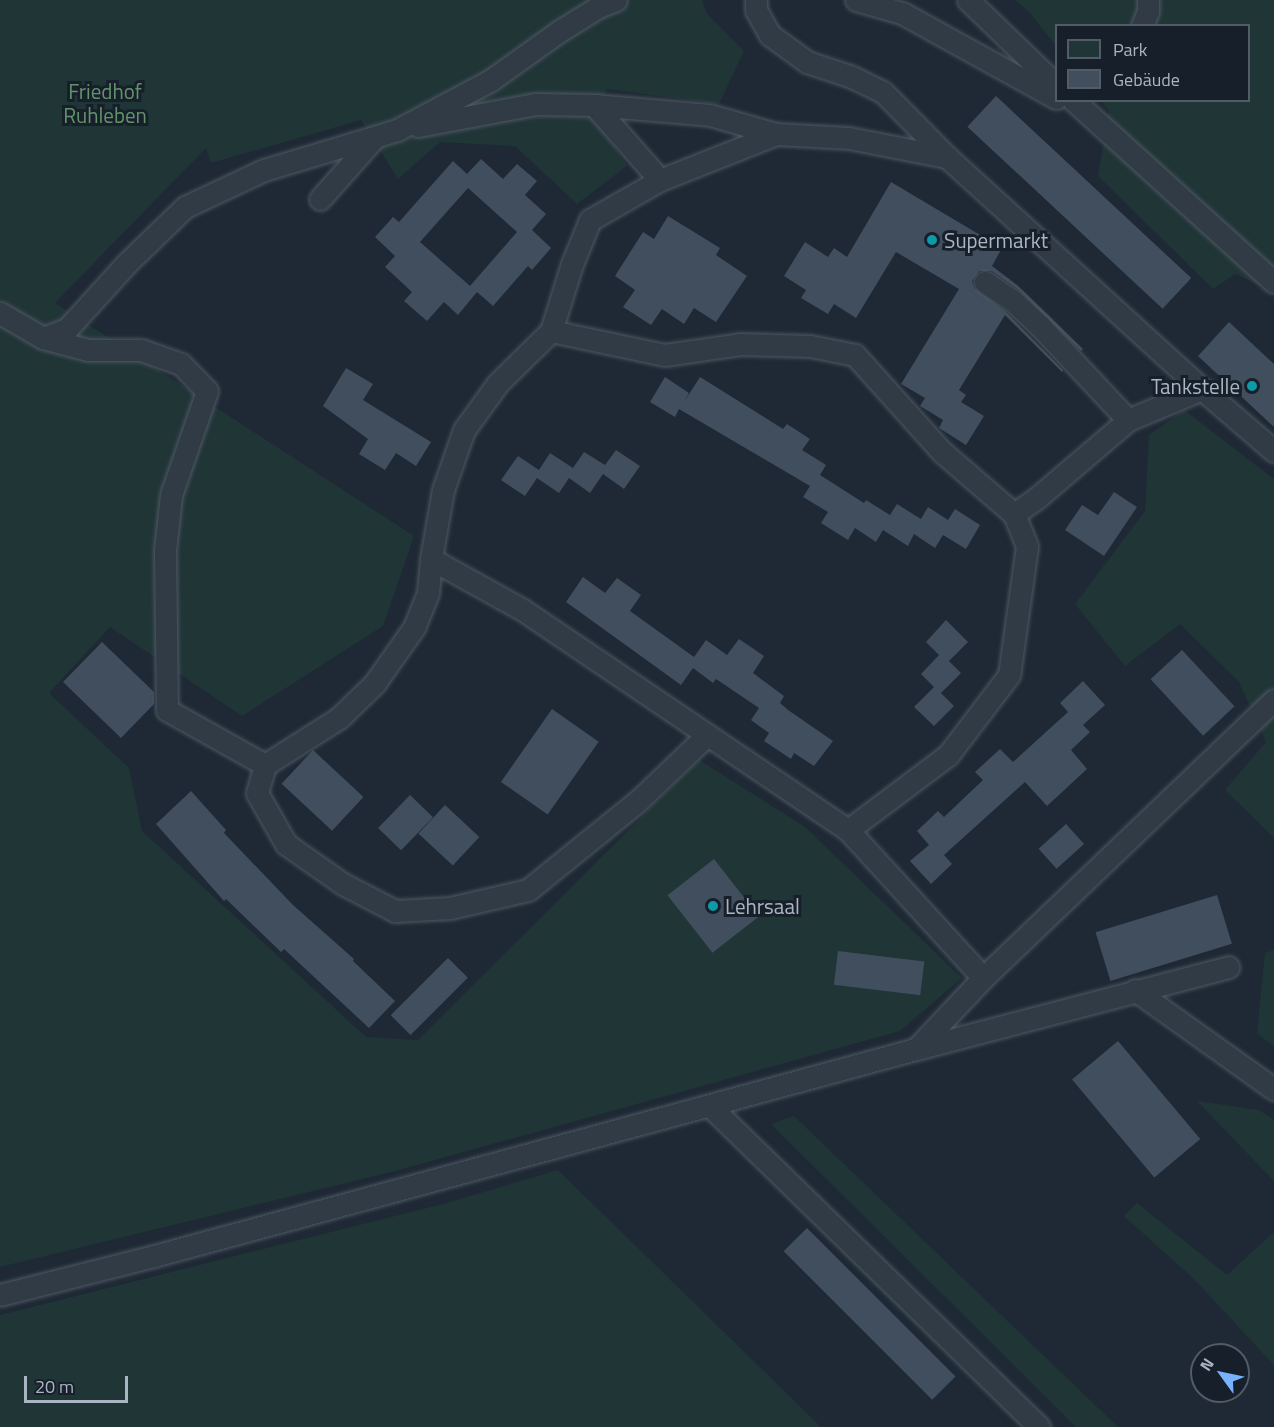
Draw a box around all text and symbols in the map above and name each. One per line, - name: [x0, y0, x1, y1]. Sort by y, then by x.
- legend: [1055, 24, 1250, 102]
- text: Park: [1113, 36, 1147, 63]
- text: Gebäude: [1113, 66, 1180, 93]
- park label: Friedhof Ruhleben: [63, 78, 147, 128]
- place label: Supermarkt: [944, 227, 1048, 253]
- marker: Supermarkt: [925, 233, 939, 247]
- place label: Tankstelle: [1151, 373, 1240, 399]
- marker: Tankstelle: [1245, 379, 1259, 393]
- place label: Lehrsaal: [725, 893, 800, 919]
- marker: Lehrsaal: [706, 899, 720, 913]
- north arrow: [1190, 1343, 1250, 1403]
- text: N: [1193, 1353, 1220, 1375]
- scale bar: [27, 1364, 130, 1402]
- text: 20 m: [35, 1373, 74, 1400]

